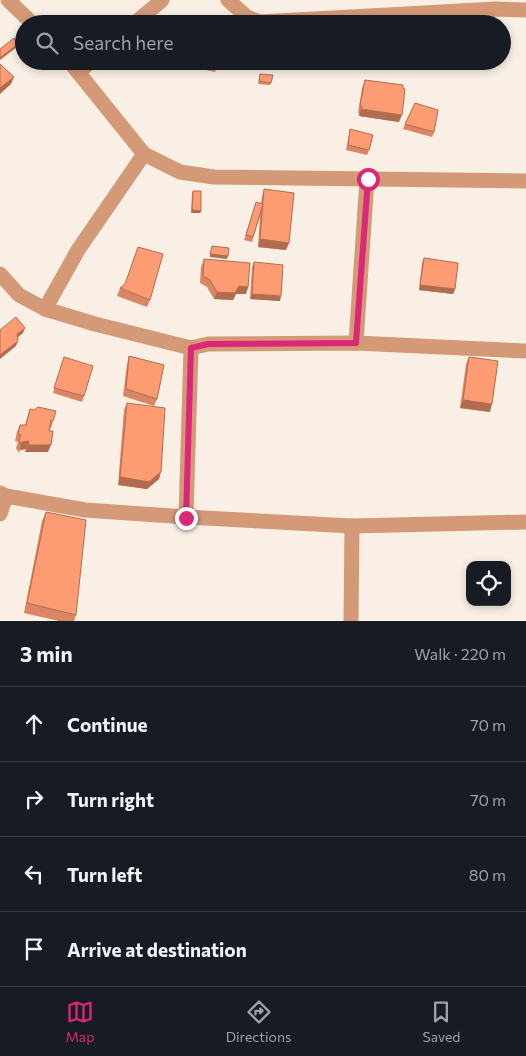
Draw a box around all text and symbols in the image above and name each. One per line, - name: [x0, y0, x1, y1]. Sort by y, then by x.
- search box: [15, 15, 511, 70]
- icon: search: [33, 29, 61, 57]
- text: Search here: [73, 31, 173, 54]
- route start: [357, 168, 380, 191]
- route end: [175, 507, 198, 530]
- map controls: [466, 561, 511, 606]
- button: locate: [466, 561, 511, 606]
- text: 3 min: [20, 641, 73, 666]
- text: Walk · 220 m: [414, 644, 506, 663]
- icon: ahead: [20, 710, 48, 738]
- text: Continue: [67, 713, 147, 736]
- text: 70 m: [470, 715, 506, 734]
- icon: right: [20, 785, 48, 813]
- text: Turn right: [67, 788, 154, 811]
- text: 70 m: [470, 790, 506, 809]
- icon: left: [20, 860, 48, 888]
- text: Turn left: [67, 863, 142, 886]
- text: 80 m: [469, 865, 506, 884]
- icon: arrive: [20, 935, 48, 963]
- text: Arrive at destination: [67, 938, 247, 961]
- tab: Map: [66, 998, 94, 1045]
- tab: Directions: [226, 998, 291, 1045]
- tab: Saved: [423, 998, 460, 1045]

